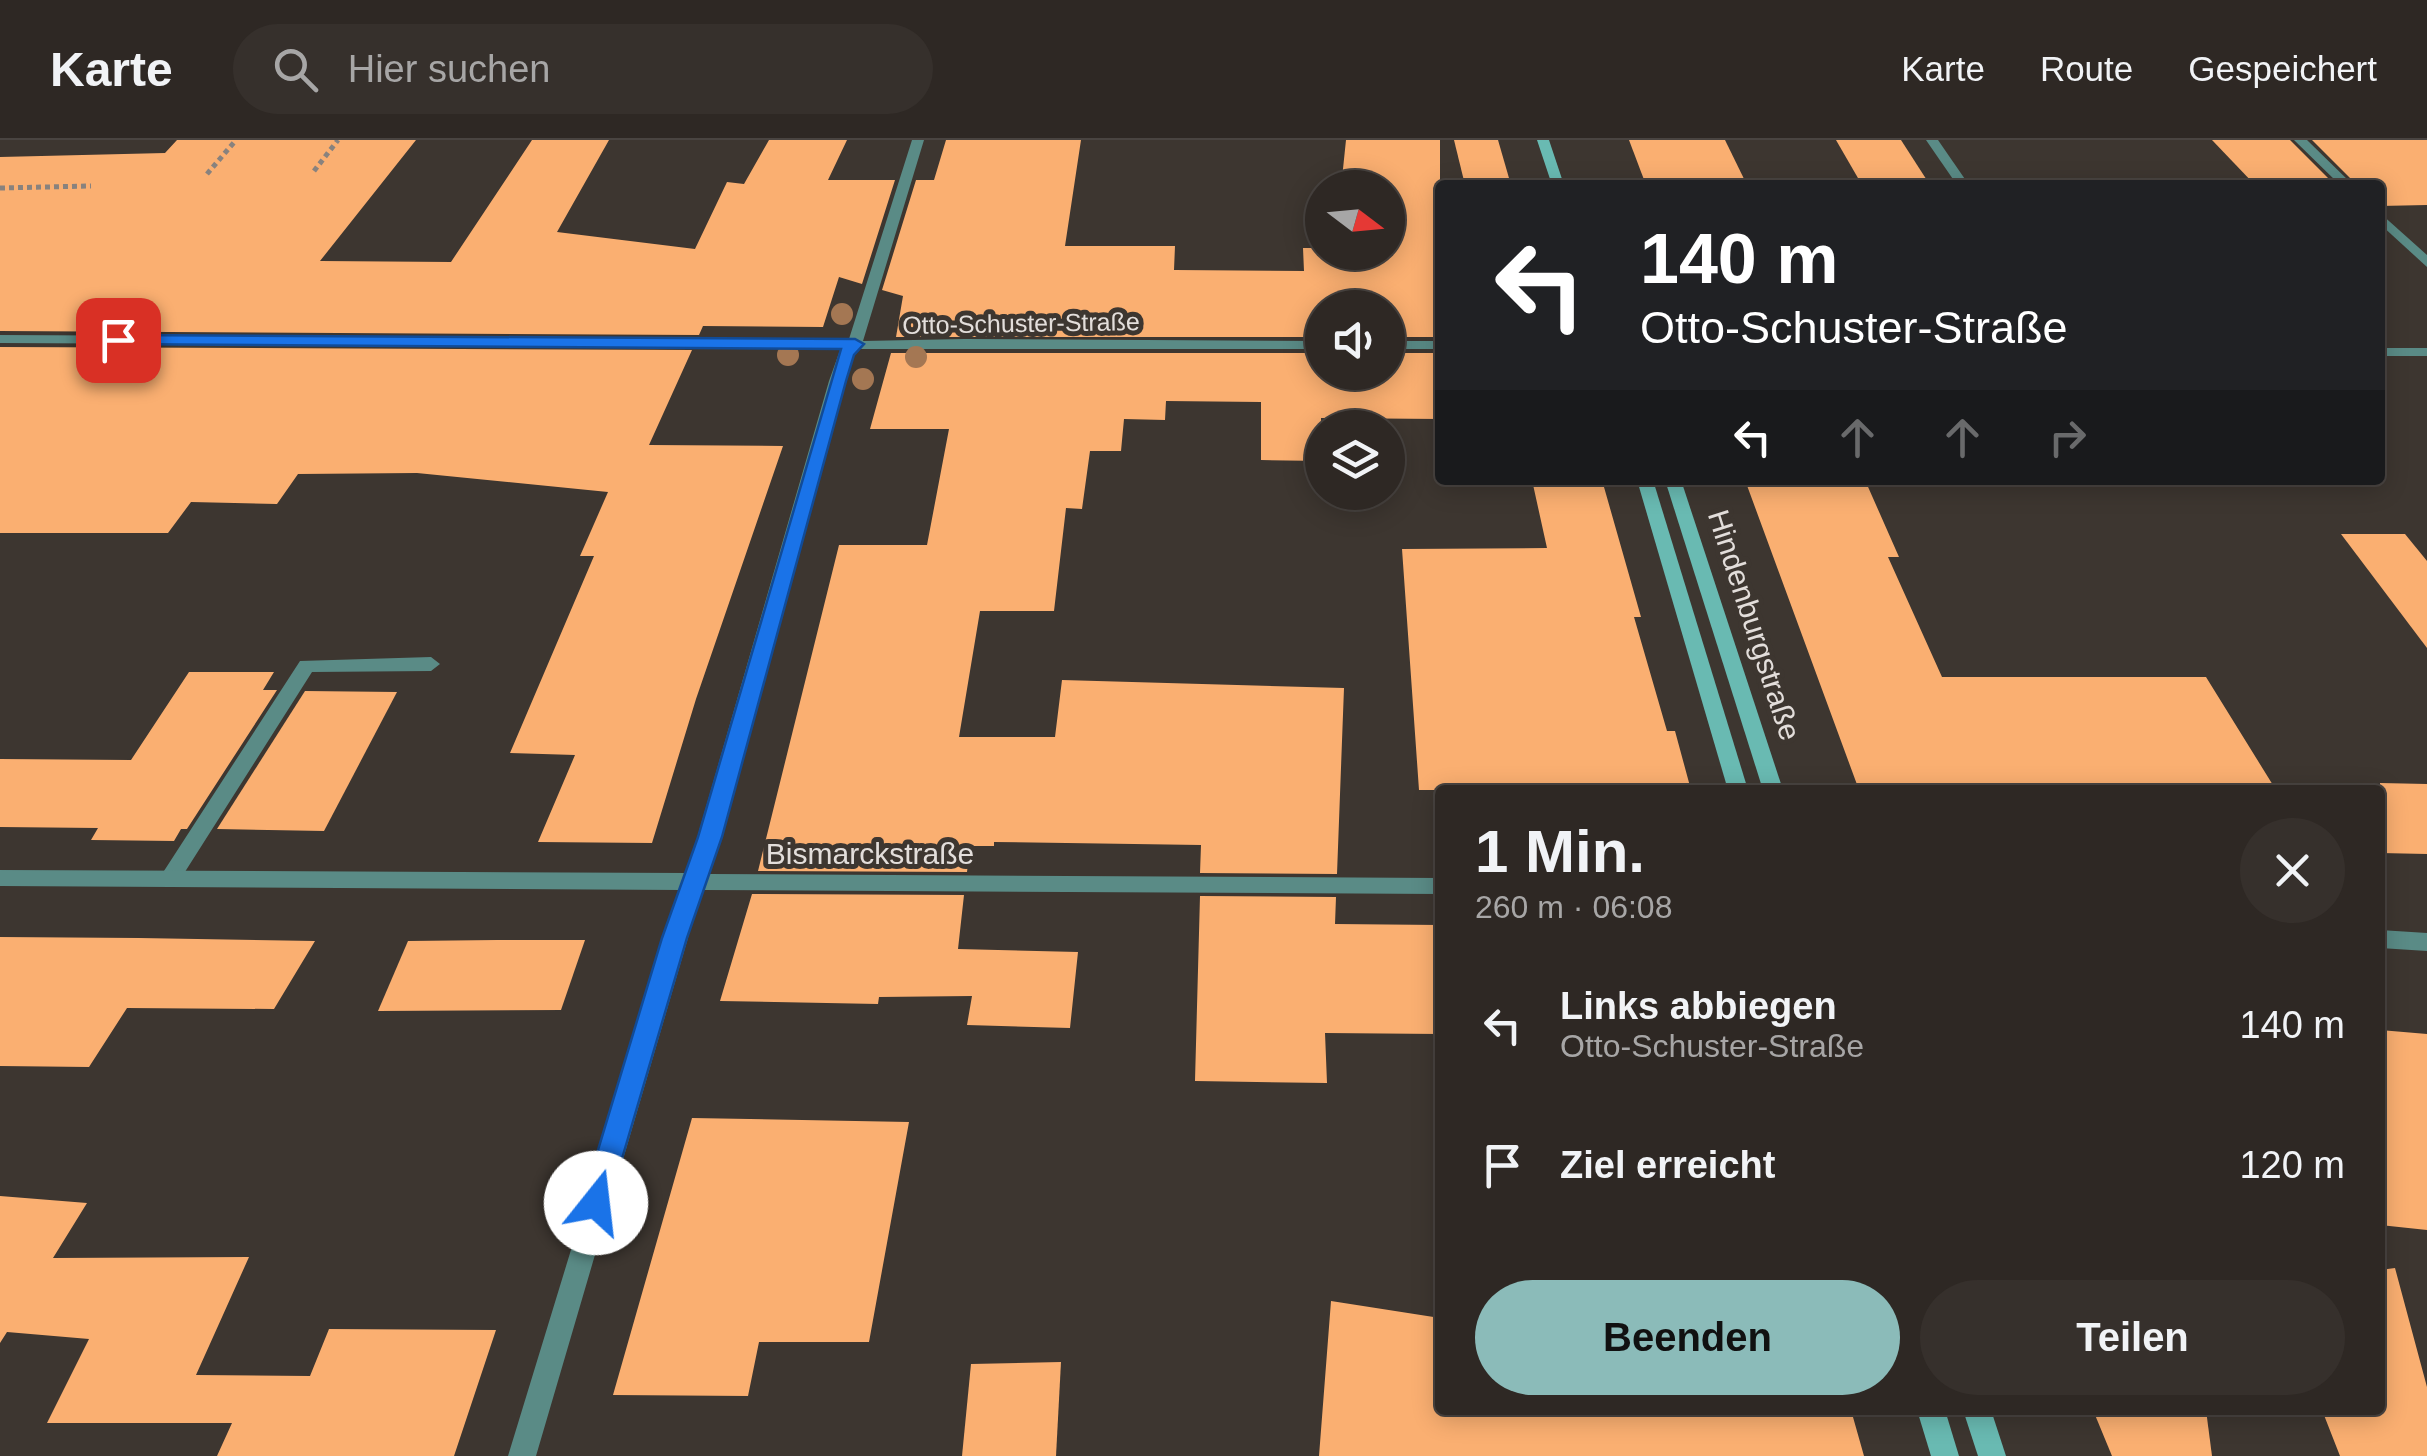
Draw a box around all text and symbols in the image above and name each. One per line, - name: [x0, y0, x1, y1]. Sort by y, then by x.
- search box: [233, 24, 933, 114]
- icon: search: [268, 42, 323, 97]
- text: Karte: [50, 43, 173, 96]
- text: Hier suchen: [348, 48, 550, 90]
- text: Karte: [1901, 49, 1985, 88]
- text: Route: [2040, 49, 2133, 88]
- text: Gespeichert: [2188, 49, 2377, 88]
- north arrow: [1305, 170, 1405, 270]
- map controls: [1305, 170, 1405, 510]
- icon: left: [1475, 220, 1605, 350]
- text: 140 m: [1640, 220, 1838, 298]
- button: sound: [1305, 290, 1405, 390]
- pin: [76, 298, 161, 383]
- text: Otto-Schuster-Straße: [1640, 302, 2068, 353]
- street label: Otto-Schuster-Straße: [902, 307, 1140, 339]
- icon: arrive: [91, 313, 146, 368]
- button: layers: [1305, 410, 1405, 510]
- icon: left: [1725, 410, 1780, 465]
- icon: ahead: [1830, 410, 1885, 465]
- icon: ahead: [1935, 410, 1990, 465]
- icon: right: [2040, 410, 2095, 465]
- street label: Hindenburgstraße: [1702, 506, 1807, 744]
- text: 1 Min.: [1475, 818, 1645, 885]
- button: close: [2240, 818, 2345, 923]
- street label: Bismarckstraße: [766, 837, 974, 870]
- text: 260 m · 06:08: [1475, 889, 1672, 925]
- text: Links abbiegen: [1560, 985, 1837, 1027]
- icon: left: [1475, 998, 1530, 1053]
- text: 140 m: [2239, 1004, 2345, 1046]
- text: Otto-Schuster-Straße: [1560, 1028, 1864, 1064]
- icon: arrive: [1475, 1138, 1530, 1193]
- text: Ziel erreicht: [1560, 1144, 1775, 1186]
- text: 120 m: [2239, 1144, 2345, 1186]
- position arrow: [544, 1151, 648, 1255]
- button: Beenden: [1475, 1280, 1900, 1395]
- button: Teilen: [1920, 1280, 2345, 1395]

